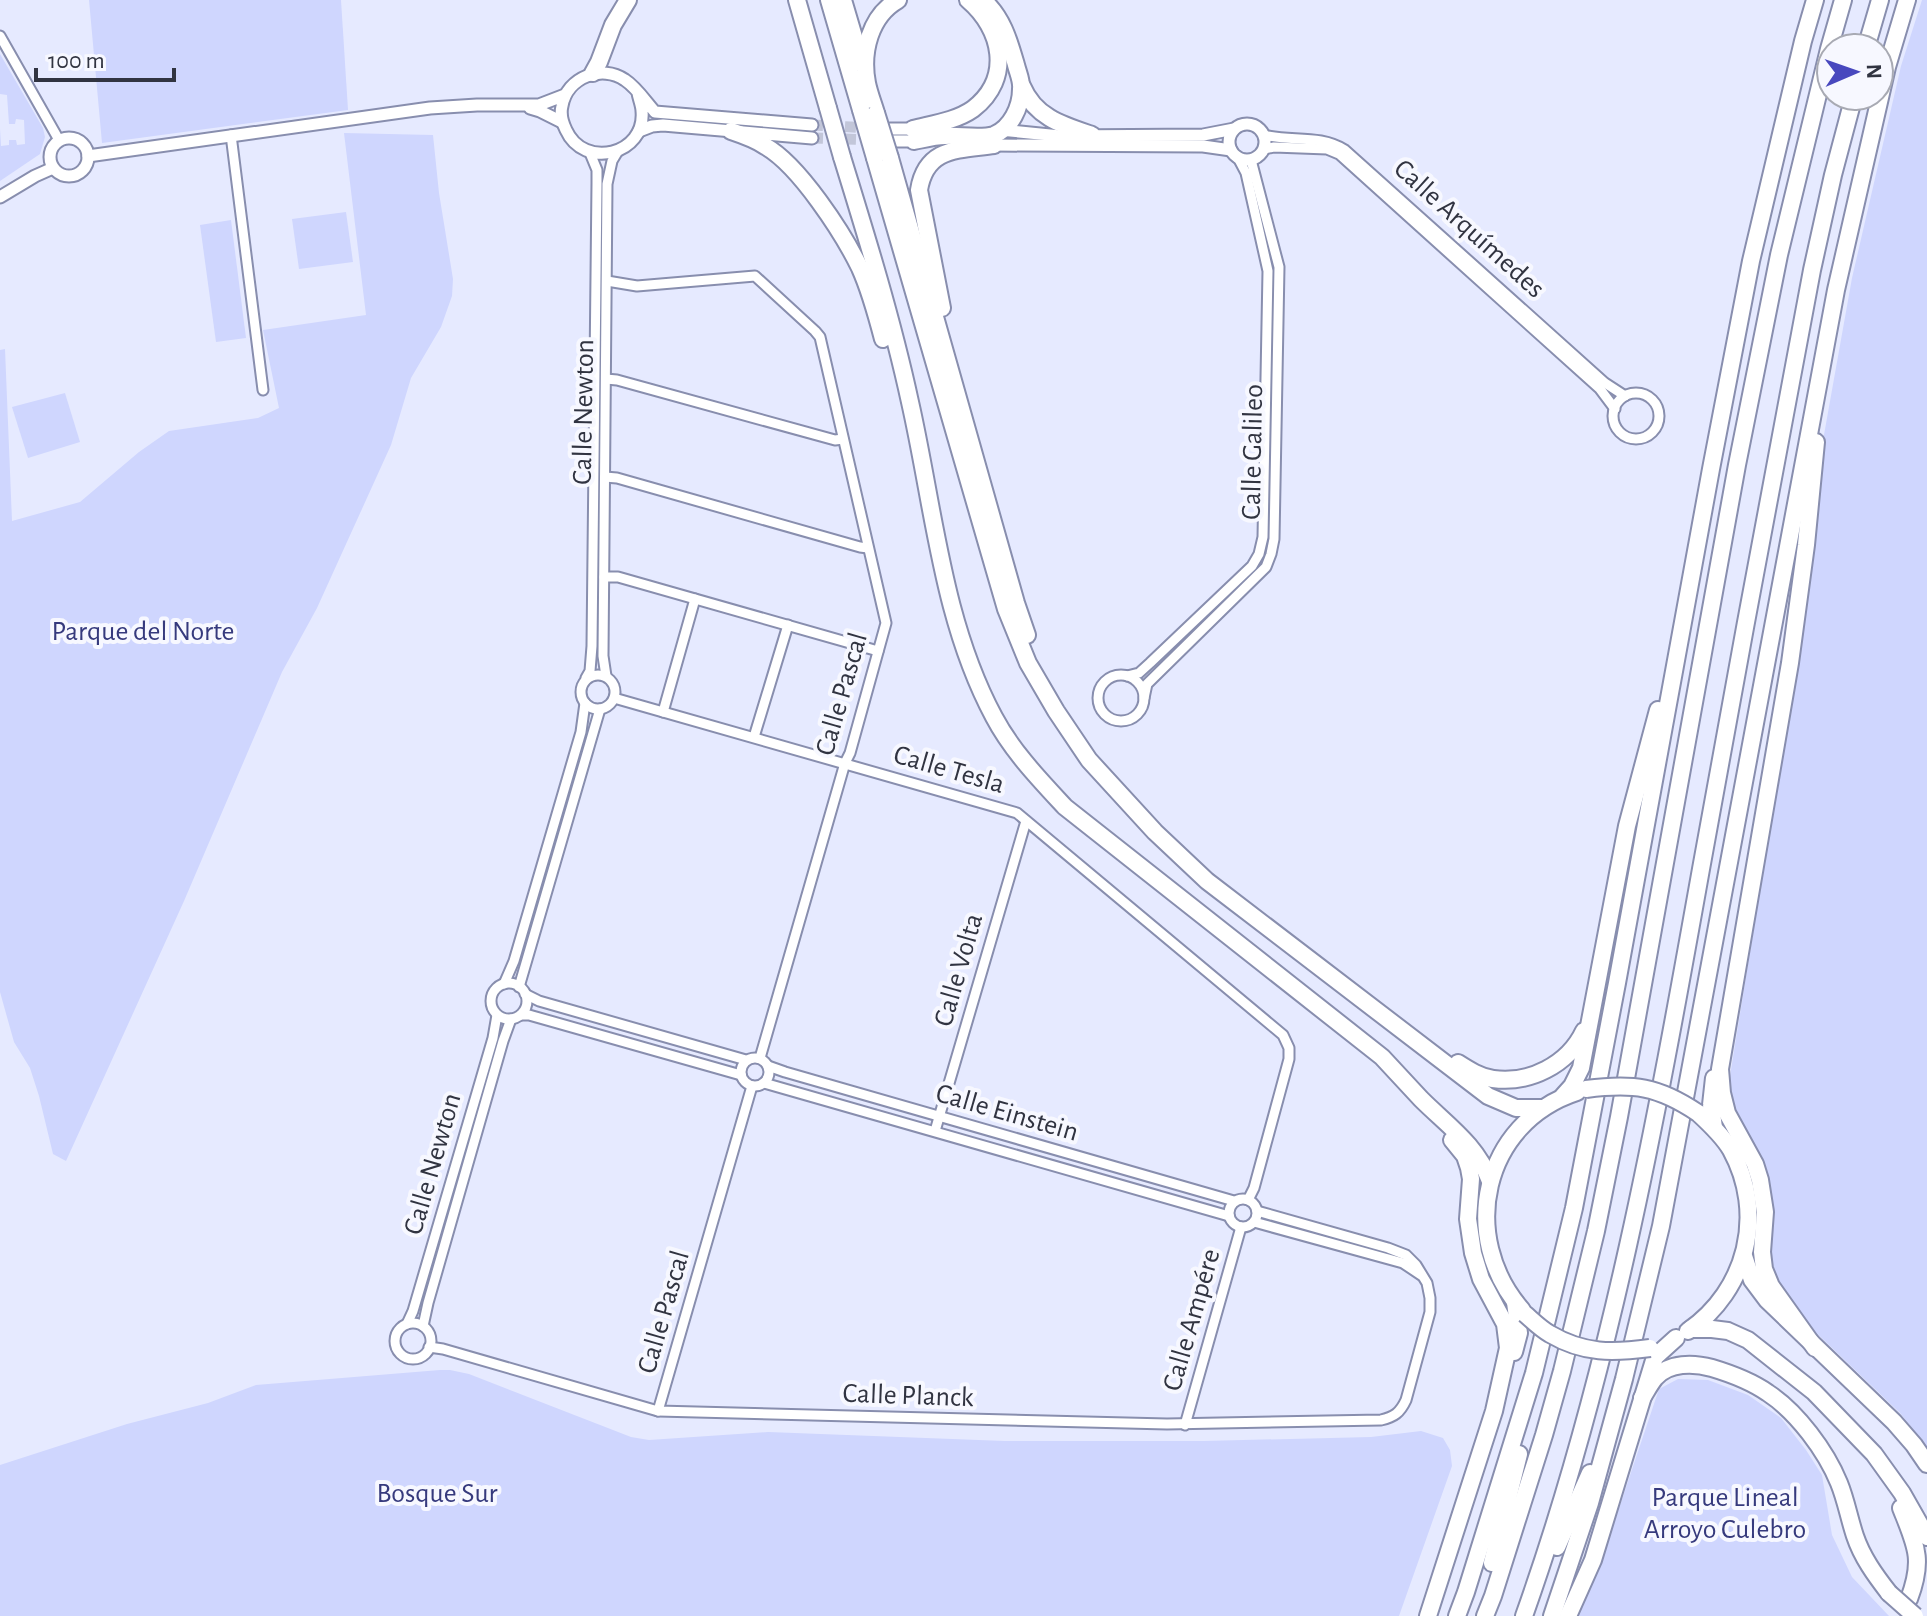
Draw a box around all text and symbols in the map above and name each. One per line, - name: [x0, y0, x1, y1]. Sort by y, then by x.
- scale bar: [36, 32, 174, 82]
- north arrow: [1815, 32, 1895, 112]
- text: 100 m: [48, 49, 105, 73]
- text: N: [1863, 63, 1885, 79]
- street label: Calle Arquímedes: [1388, 154, 1550, 304]
- street label: Calle Newton: [569, 339, 599, 485]
- street label: Calle Galileo: [1238, 384, 1268, 520]
- park label: Parque del Norte: [51, 618, 235, 646]
- street label: Calle Pascal: [811, 629, 873, 759]
- street label: Calle Tesla: [890, 741, 1008, 799]
- street label: Calle Volta: [930, 910, 988, 1030]
- street label: Calle Einstein: [933, 1079, 1081, 1147]
- street label: Calle Newton: [399, 1090, 467, 1238]
- street label: Calle Ampére: [1158, 1246, 1226, 1394]
- street label: Calle Pascal: [633, 1247, 695, 1377]
- street label: Calle Planck: [842, 1380, 974, 1412]
- park label: Bosque Sur: [376, 1480, 498, 1508]
- park label: Parque Lineal Arroyo Culebro: [1644, 1484, 1806, 1544]

